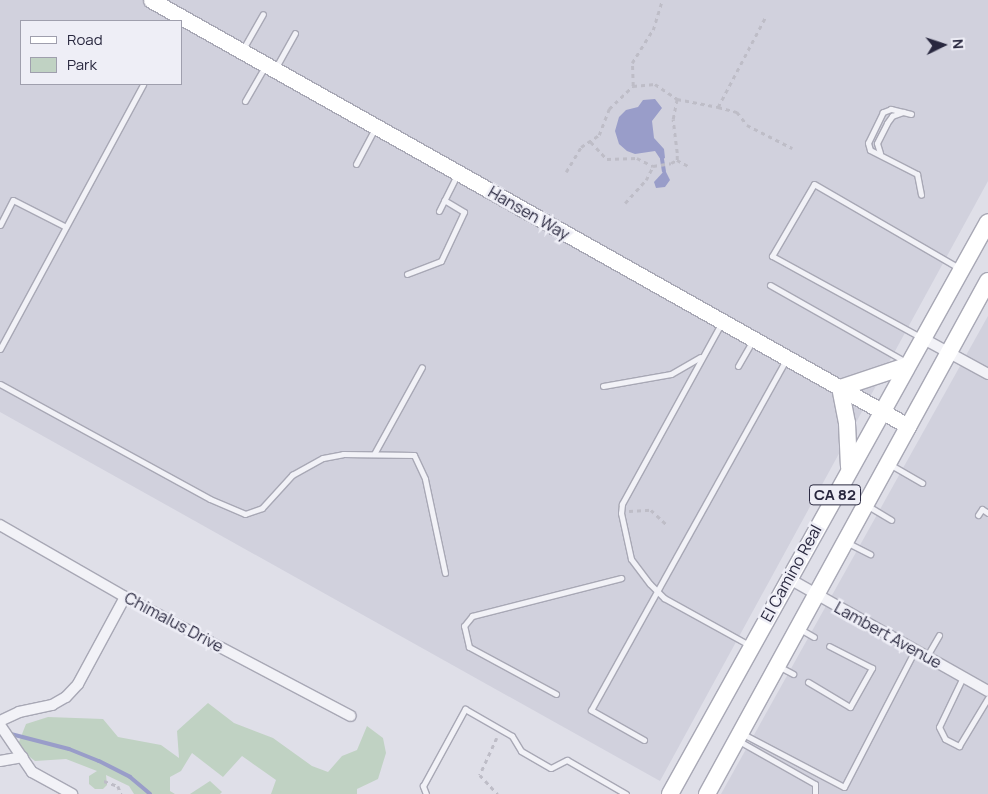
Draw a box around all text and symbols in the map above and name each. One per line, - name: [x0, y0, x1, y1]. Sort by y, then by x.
- legend: [20, 20, 182, 85]
- north arrow: [918, 20, 968, 70]
- text: Road: [67, 29, 103, 50]
- text: N: [949, 38, 968, 50]
- text: Park: [67, 54, 97, 75]
- street label: Hansen Way: [485, 182, 573, 244]
- road number: CA 82: [809, 482, 861, 508]
- street label: El Camino Real: [756, 521, 826, 625]
- street label: Chimalus Drive: [121, 588, 227, 656]
- street label: Lambert Avenue: [831, 598, 945, 672]

